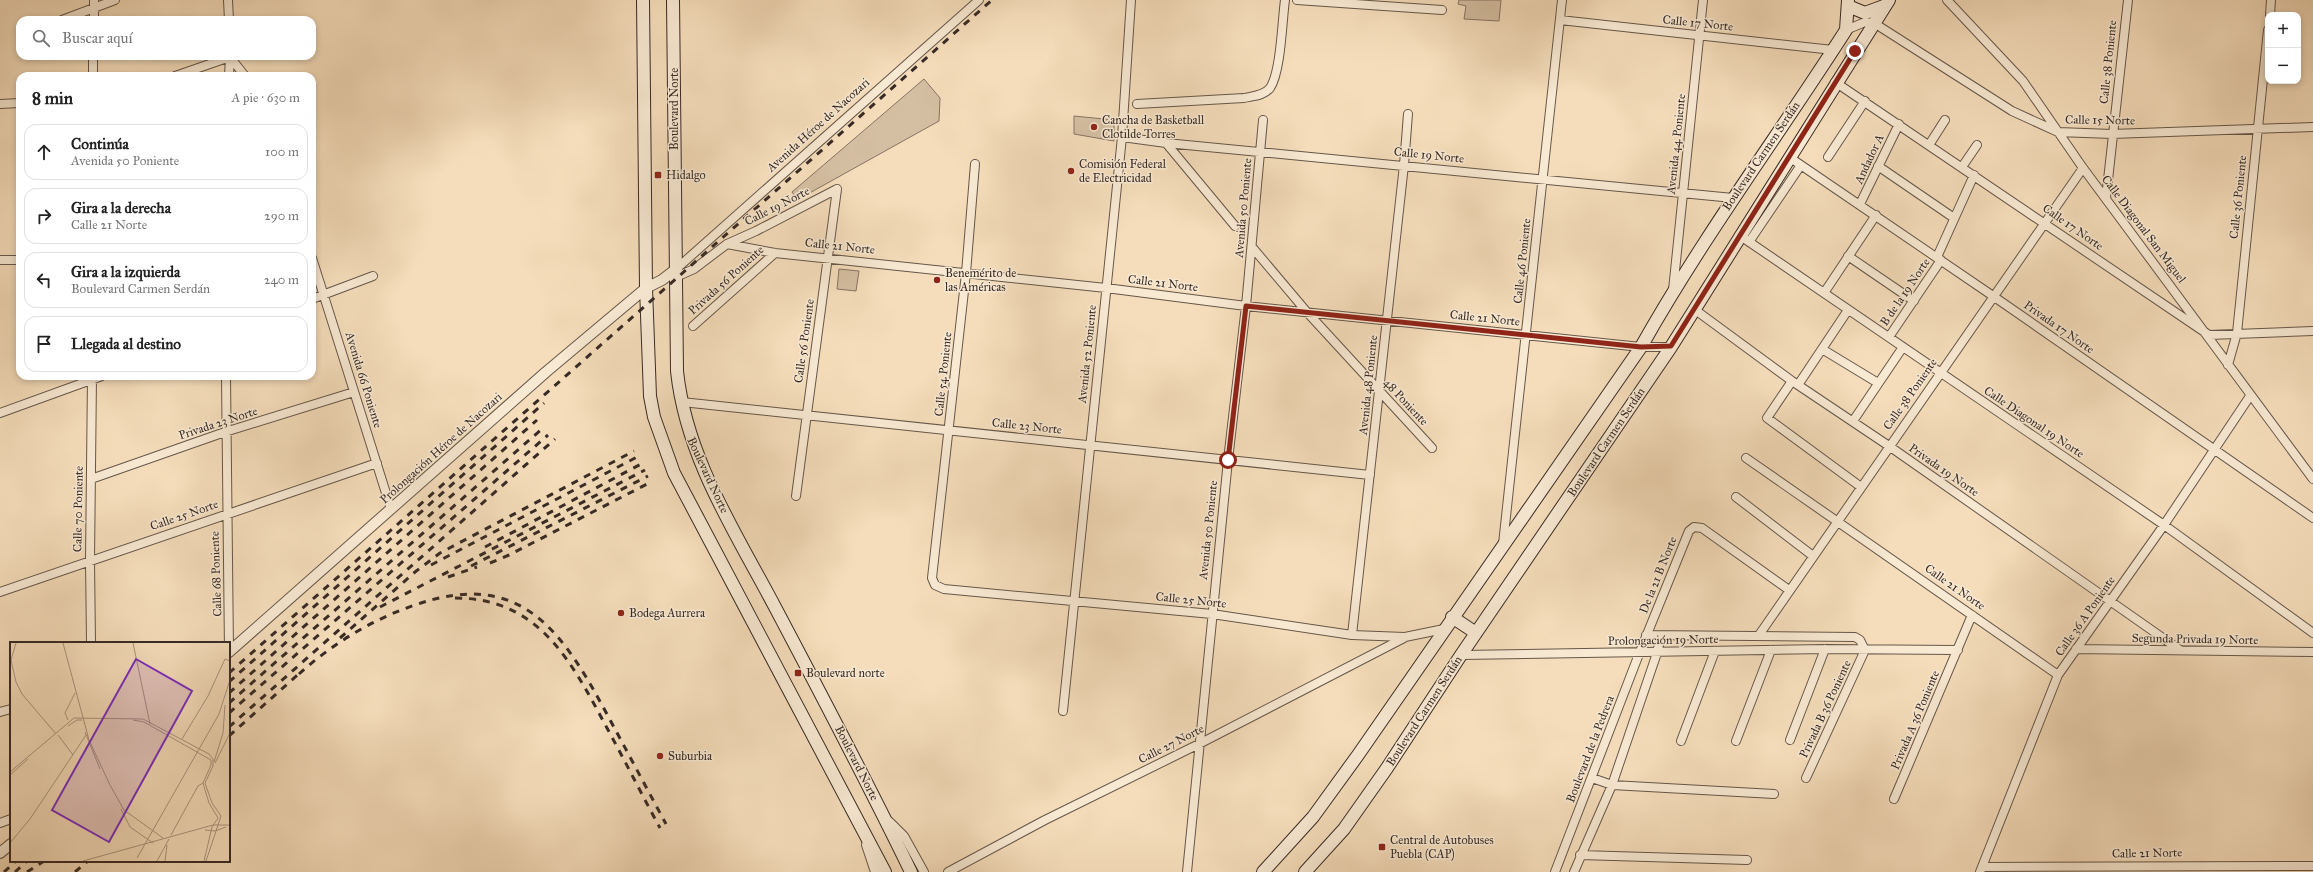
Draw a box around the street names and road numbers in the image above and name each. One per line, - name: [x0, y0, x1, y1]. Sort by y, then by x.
- street label: Calle 17 Norte: [1662, 12, 1734, 34]
- street label: Calle 38 Poniente: [2097, 19, 2119, 105]
- street label: Boulevard Norte: [667, 68, 681, 150]
- street label: Avenida Héroe de Nacozari: [763, 75, 873, 175]
- street label: Avenida 44 Poniente: [1664, 93, 1688, 196]
- street label: Boulevard Carmen Serdán: [1719, 99, 1803, 213]
- street label: Calle 15 Norte: [2065, 112, 2135, 128]
- street label: Andador A: [1851, 132, 1887, 187]
- street label: Calle 19 Norte: [1393, 144, 1465, 166]
- street label: Calle 36 Poniente: [2227, 155, 2249, 239]
- street label: Avenida 50 Poniente: [1232, 158, 1254, 259]
- street label: Calle Diagonal San Miguel: [2098, 172, 2190, 287]
- street label: Calle 19 Norte: [742, 184, 812, 228]
- street label: Calle 17 Norte: [2040, 201, 2106, 253]
- street label: Calle 46 Poniente: [1511, 218, 1533, 304]
- street label: Calle 21 Norte: [804, 235, 876, 257]
- street label: Privada 56 Poniente: [685, 243, 767, 317]
- street label: B de la 19 Norte: [1877, 256, 1933, 328]
- street label: Calle 21 Norte: [1127, 272, 1199, 294]
- street label: Calle 56 Poniente: [791, 298, 817, 384]
- street label: Privada 17 Norte: [2021, 298, 2097, 356]
- street label: Avenida 52 Poniente: [1075, 304, 1099, 405]
- street label: Calle 21 Norte: [1449, 307, 1521, 329]
- street label: Avenida 66 Poniente: [342, 329, 385, 430]
- street label: Calle 54 Poniente: [932, 331, 954, 417]
- street label: Avenida 48 Poniente: [1356, 334, 1380, 437]
- street label: Calle 38 Poniente: [1880, 356, 1940, 432]
- street label: 48 Poniente: [1381, 376, 1431, 428]
- street label: Calle Diagonal 19 Norte: [1981, 383, 2087, 462]
- street label: Boulevard Carmen Serdán: [1564, 385, 1648, 499]
- street label: Prolongación Héroe de Nacozari: [377, 389, 506, 507]
- street label: Privada 23 Norte: [177, 404, 259, 442]
- street label: Calle 23 Norte: [991, 415, 1063, 437]
- street label: Boulevard Norte: [684, 435, 732, 515]
- street label: Privada 19 Norte: [1906, 441, 1982, 499]
- street label: Calle 70 Poniente: [70, 466, 86, 552]
- street label: Avenida 50 Poniente: [1196, 480, 1220, 581]
- street label: Calle 25 Norte: [148, 497, 220, 533]
- street label: Calle 68 Poniente: [208, 531, 224, 617]
- street label: De la 21 B Norte: [1636, 535, 1680, 615]
- street label: Calle 21 Norte: [1922, 561, 1988, 613]
- street label: Calle 36 A Poniente: [2052, 573, 2118, 659]
- street label: Calle 25 Norte: [1155, 589, 1227, 611]
- street label: Segunda Privada 19 Norte: [2132, 631, 2258, 648]
- street label: Prolongación 19 Norte: [1607, 632, 1719, 649]
- street label: Boulevard Carmen Serdán: [1383, 653, 1465, 769]
- street label: Privada B 36 Poniente: [1796, 658, 1854, 760]
- street label: Privada A 36 Poniente: [1888, 668, 1942, 772]
- street label: Boulevard de la Pedrera: [1563, 693, 1617, 805]
- street label: Calle 27 Norte: [1136, 721, 1206, 767]
- street label: Boulevard Norte: [832, 723, 882, 803]
- street label: Calle 21 Norte: [2112, 845, 2182, 861]

